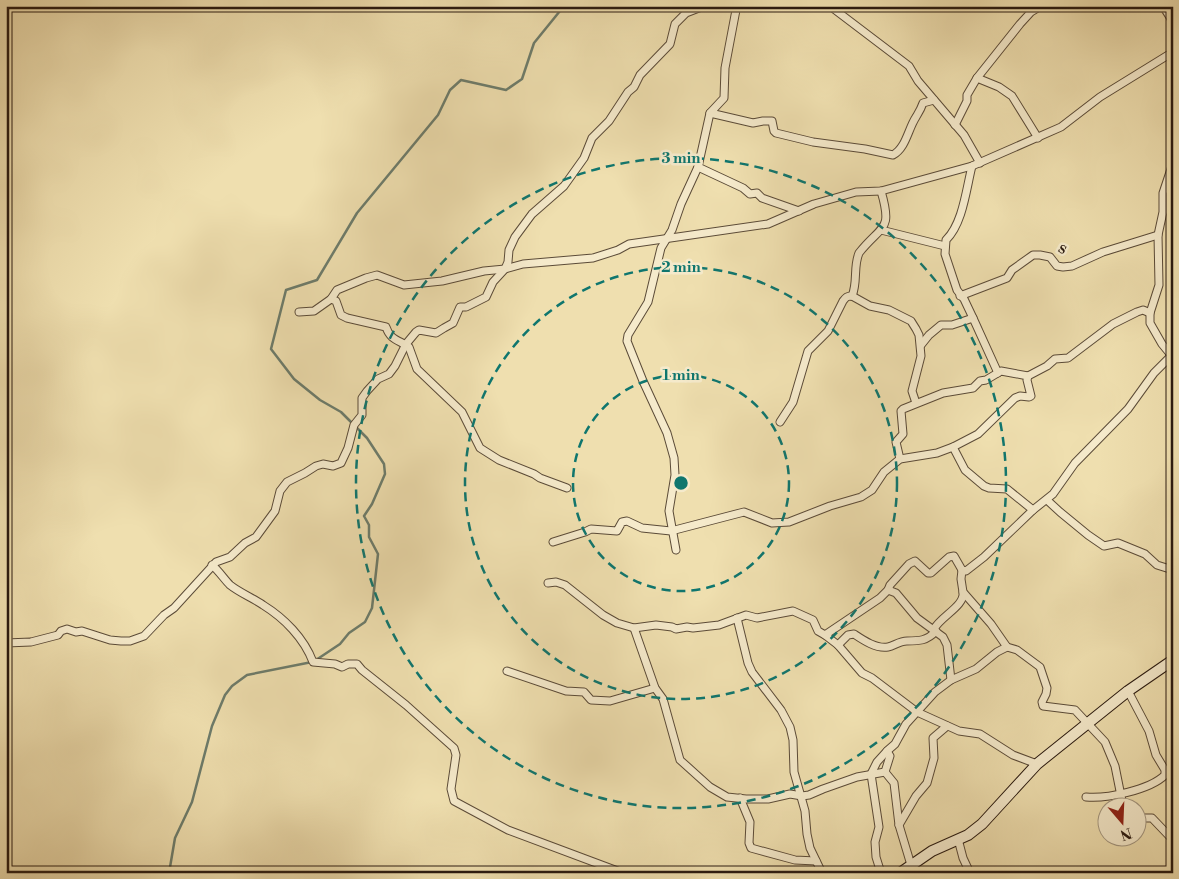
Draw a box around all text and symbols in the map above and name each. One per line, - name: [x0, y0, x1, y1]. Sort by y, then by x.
- text: 3 min: [661, 149, 701, 168]
- street label: s: [1054, 236, 1072, 260]
- text: 2 min: [661, 258, 701, 277]
- text: 1 min: [662, 366, 700, 385]
- centre of rings: [672, 474, 690, 492]
- north arrow: [1096, 796, 1146, 846]
- text: N: [1118, 823, 1134, 844]

